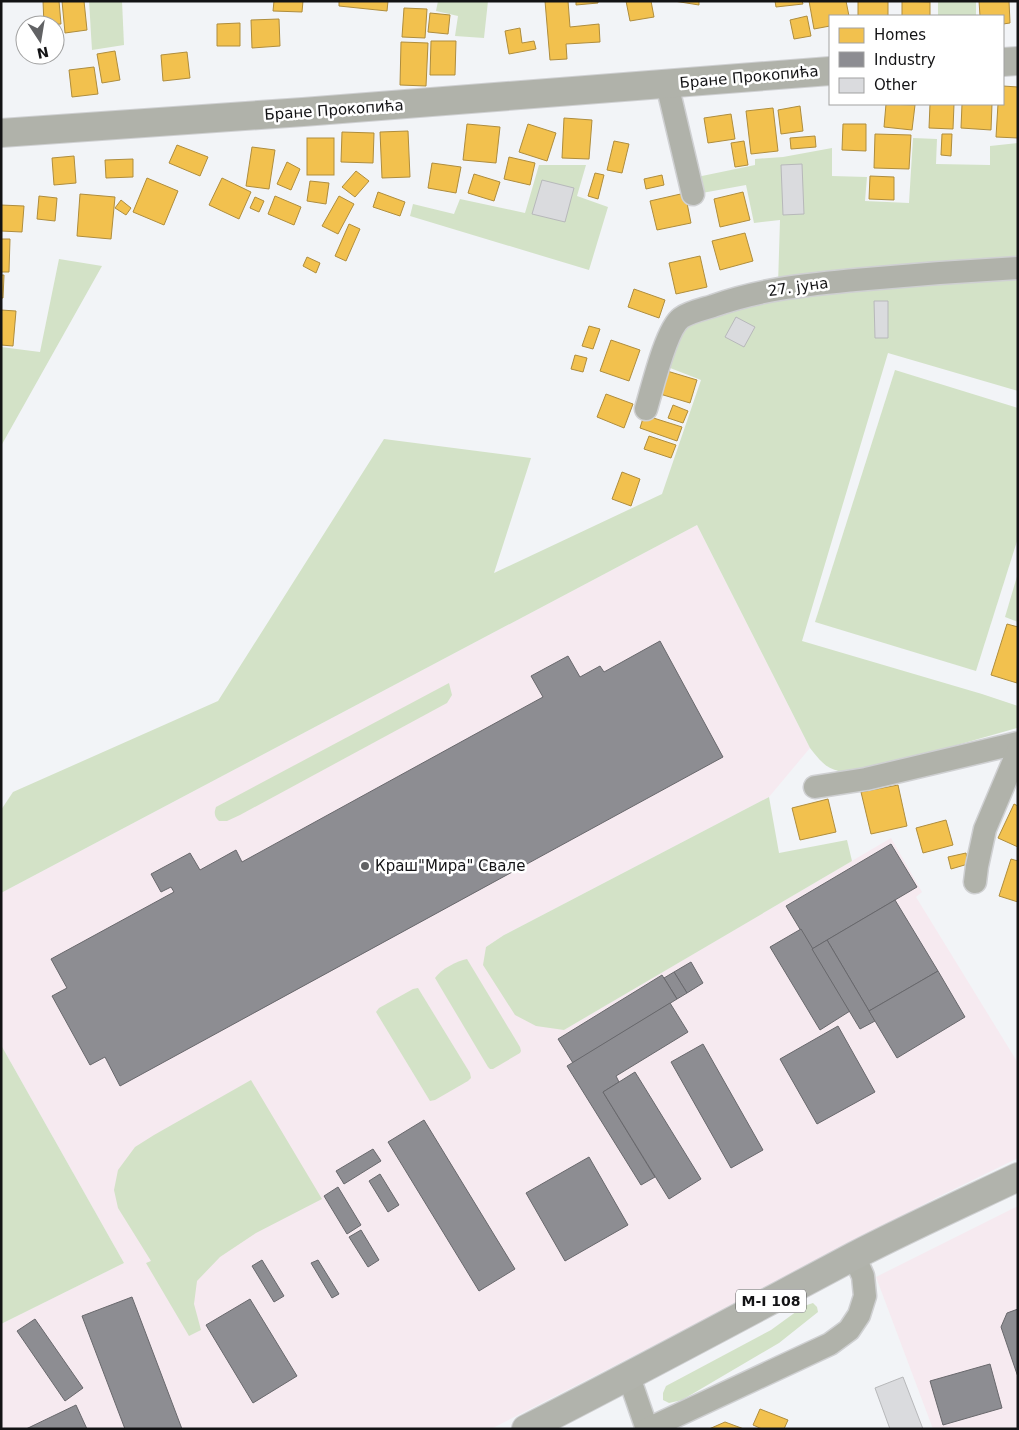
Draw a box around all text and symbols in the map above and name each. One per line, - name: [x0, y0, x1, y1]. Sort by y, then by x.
- north arrow: [15, 15, 65, 65]
- legend: [829, 15, 1004, 105]
- text: Homes: [874, 26, 926, 44]
- text: N: [35, 44, 50, 62]
- text: Industry: [874, 51, 936, 69]
- street label: Бране Прокопића: [679, 62, 819, 92]
- text: Other: [874, 76, 917, 94]
- street label: Бране Прокопића: [264, 96, 404, 124]
- street label: 27. јуна: [767, 274, 829, 300]
- place label: Краш"Мира" Свале: [375, 857, 525, 875]
- marker: Краш"Мира" Свале: [359, 860, 371, 872]
- road number: M-I 108: [736, 1290, 806, 1312]

